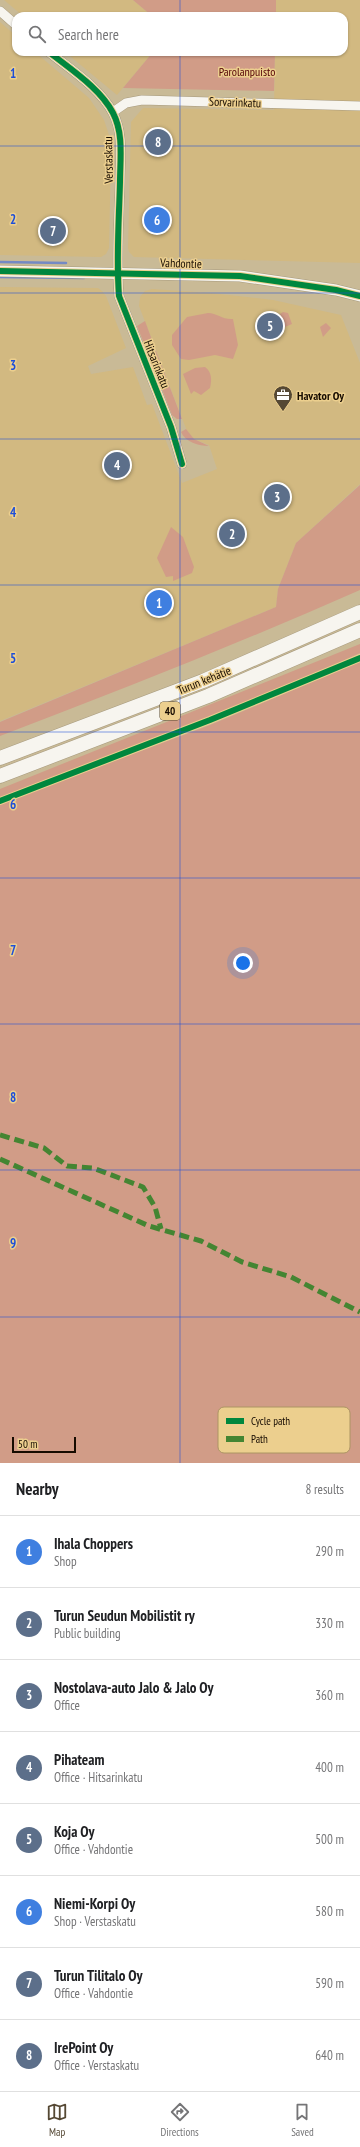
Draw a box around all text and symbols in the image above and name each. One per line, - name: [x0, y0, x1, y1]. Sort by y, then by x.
- search box: [12, 12, 348, 56]
- icon: search: [26, 23, 48, 45]
- text: Search here: [58, 25, 119, 44]
- park label: Parolanpuisto: [219, 64, 275, 79]
- text: 1: [10, 65, 16, 82]
- street label: Sorvarinkatu: [209, 94, 261, 110]
- pin: 8: [145, 127, 171, 157]
- street label: Verstaskatu: [100, 136, 116, 185]
- pin: 6: [144, 205, 170, 235]
- text: 2: [10, 211, 16, 228]
- pin: 7: [40, 216, 66, 246]
- street label: Vahdontie: [159, 255, 202, 271]
- pin: 5: [257, 311, 283, 341]
- street label: Hitsarinkatu: [141, 338, 173, 390]
- text: 3: [10, 357, 16, 374]
- office icon: Havator Oy: [272, 384, 294, 412]
- place label: Havator Oy: [297, 388, 344, 403]
- pin: 4: [104, 450, 130, 480]
- pin: 3: [264, 482, 290, 512]
- text: 4: [10, 504, 17, 521]
- pin: 2: [219, 519, 245, 549]
- pin: 1: [146, 588, 172, 618]
- text: 5: [10, 650, 16, 667]
- street label: Turun kehätie: [175, 662, 233, 697]
- road number: 40: [160, 702, 180, 720]
- text: 6: [10, 796, 16, 813]
- text: 7: [10, 942, 16, 959]
- your location: [233, 953, 253, 973]
- text: 8: [10, 1089, 16, 1106]
- text: 9: [10, 1235, 16, 1252]
- legend: [218, 1407, 350, 1453]
- text: Cycle path: [251, 1414, 290, 1428]
- text: Path: [251, 1432, 268, 1446]
- scale bar: [12, 1435, 76, 1454]
- text: 50 m: [18, 1437, 37, 1451]
- text: Nearby: [16, 1478, 59, 1500]
- text: 8 results: [305, 1481, 344, 1498]
- text: Ihala Choppers: [54, 1534, 133, 1553]
- text: 1: [26, 1543, 32, 1560]
- text: 290 m: [315, 1543, 344, 1560]
- text: Shop: [54, 1553, 77, 1570]
- text: Turun Seudun Mobilistit ry: [54, 1606, 195, 1625]
- text: 2: [26, 1615, 32, 1632]
- text: 330 m: [315, 1615, 344, 1632]
- text: Public building: [54, 1625, 121, 1642]
- text: Nostolava-auto Jalo & Jalo Oy: [54, 1678, 214, 1697]
- text: 3: [26, 1687, 32, 1704]
- text: 360 m: [315, 1687, 344, 1704]
- text: Office: [54, 1697, 80, 1714]
- text: Pihateam: [54, 1750, 104, 1769]
- text: 4: [26, 1759, 32, 1776]
- text: 400 m: [315, 1759, 344, 1776]
- text: Office · Hitsarinkatu: [54, 1769, 143, 1786]
- text: Koja Oy: [54, 1822, 95, 1841]
- text: 5: [26, 1831, 32, 1848]
- text: 500 m: [315, 1831, 344, 1848]
- text: Office · Vahdontie: [54, 1841, 133, 1858]
- text: Niemi-Korpi Oy: [54, 1894, 135, 1913]
- text: 6: [26, 1903, 32, 1920]
- text: 580 m: [315, 1903, 344, 1920]
- text: Shop · Verstaskatu: [54, 1913, 136, 1930]
- text: Turun Tilitalo Oy: [54, 1966, 142, 1985]
- text: 7: [26, 1975, 32, 1992]
- text: 590 m: [315, 1975, 344, 1992]
- text: Office · Vahdontie: [54, 1985, 133, 2002]
- text: IrePoint Oy: [54, 2038, 113, 2057]
- text: 8: [26, 2047, 32, 2064]
- text: 640 m: [315, 2047, 344, 2064]
- text: Office · Verstaskatu: [54, 2057, 139, 2074]
- tab: Map: [46, 2101, 68, 2139]
- tab: Directions: [161, 2101, 199, 2139]
- tab: Saved: [291, 2101, 314, 2139]

